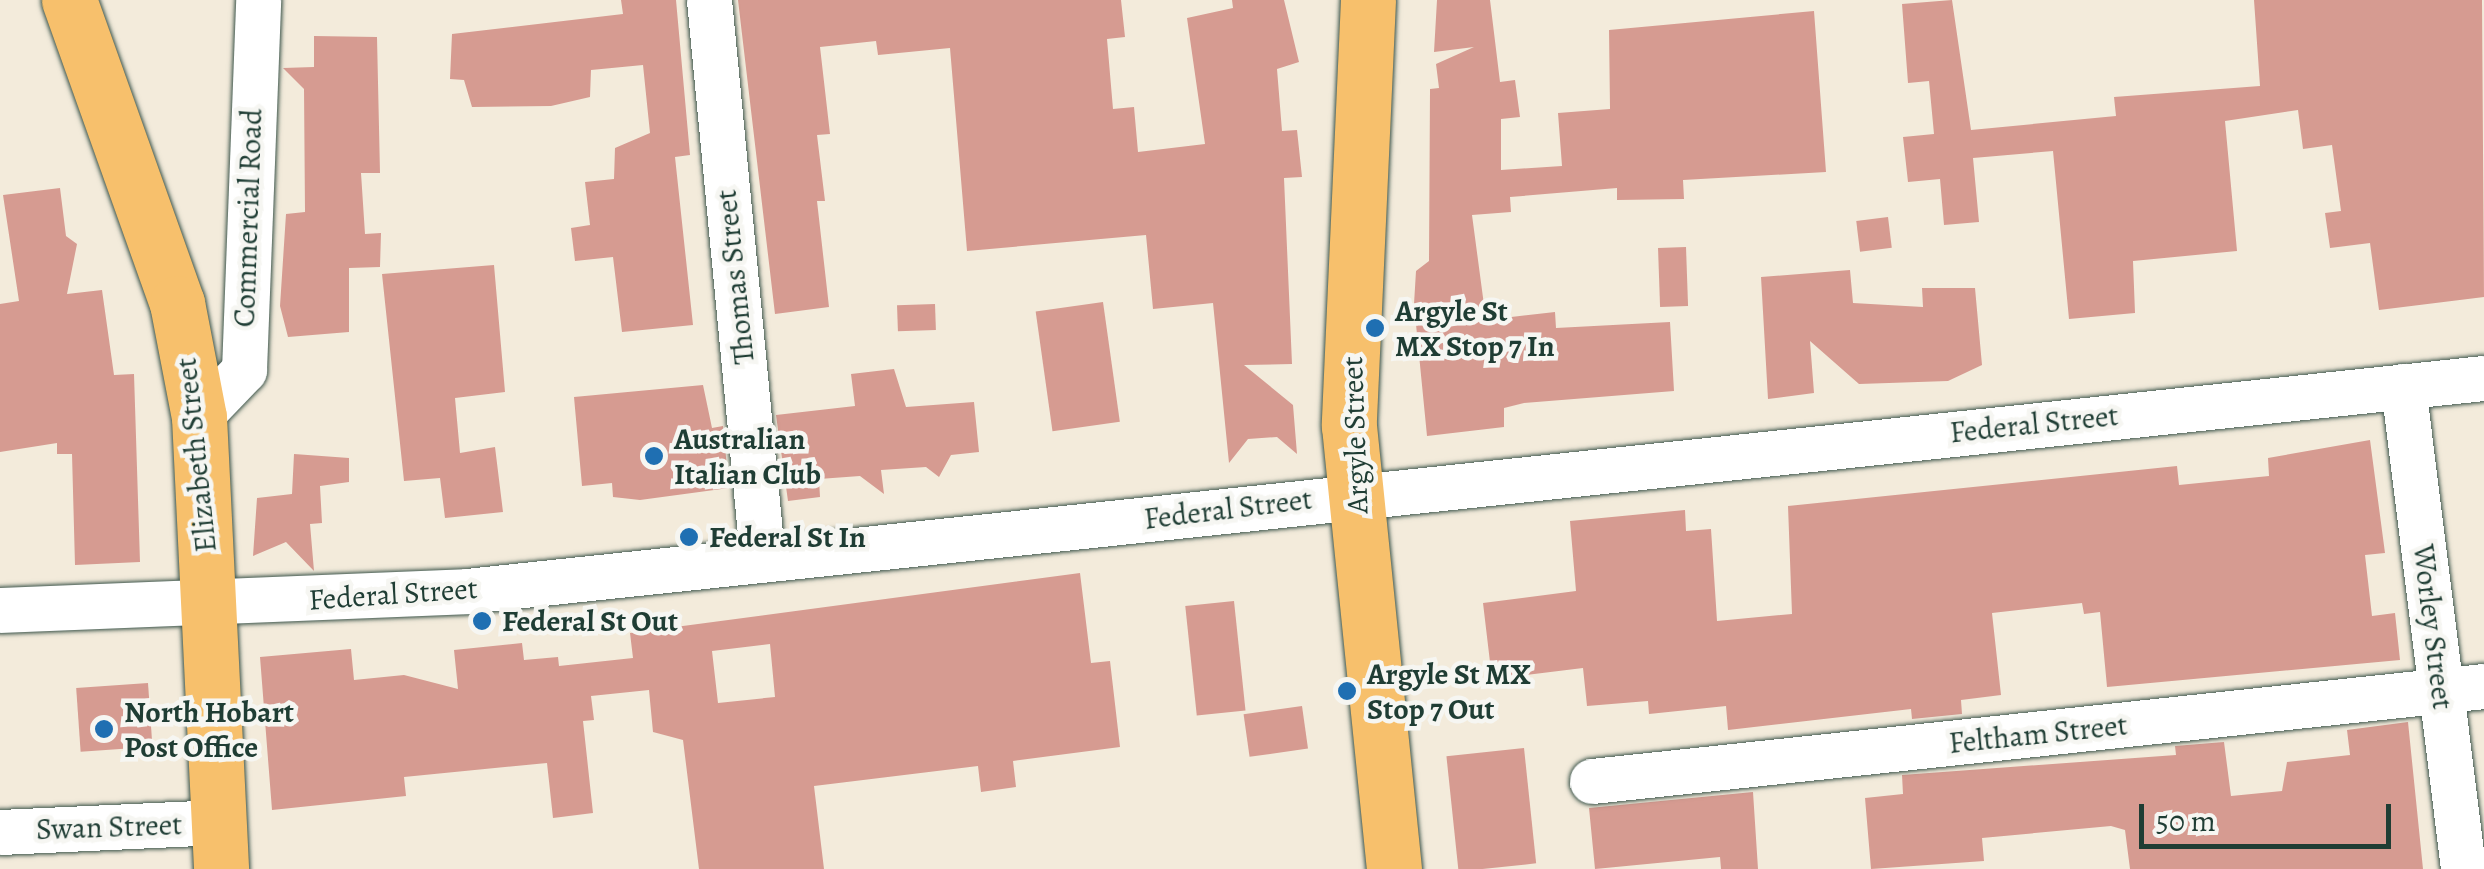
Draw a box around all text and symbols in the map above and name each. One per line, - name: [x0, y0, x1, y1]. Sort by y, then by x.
- street label: Commercial Road: [226, 108, 270, 328]
- street label: Thomas Street: [708, 188, 762, 366]
- place label: Argyle St MX Stop 7 In: [1395, 293, 1554, 364]
- marker: Argyle St MX Stop 7 In: [1364, 317, 1386, 339]
- street label: Elizabeth Street: [168, 356, 224, 554]
- street label: Argyle Street: [1334, 356, 1376, 514]
- street label: Federal Street: [1948, 397, 2120, 451]
- place label: Australian Italian Club: [674, 421, 821, 492]
- marker: Australian Italian Club: [643, 445, 665, 467]
- street label: Federal Street: [1142, 481, 1314, 537]
- place label: Federal St In: [709, 519, 866, 555]
- marker: Federal St In: [678, 526, 700, 548]
- street label: Worley Street: [2405, 542, 2461, 712]
- street label: Federal Street: [307, 570, 479, 618]
- place label: Federal St Out: [502, 603, 678, 639]
- marker: Federal St Out: [471, 610, 493, 632]
- place label: Argyle St MX Stop 7 Out: [1367, 656, 1531, 726]
- marker: Argyle St MX Stop 7 Out: [1336, 680, 1358, 702]
- place label: North Hobart Post Office: [124, 694, 294, 764]
- street label: Feltham Street: [1947, 707, 2129, 761]
- marker: North Hobart Post Office: [93, 718, 115, 740]
- scale bar: [2144, 784, 2396, 846]
- text: 50 m: [2156, 801, 2216, 841]
- street label: Swan Street: [35, 806, 183, 848]

